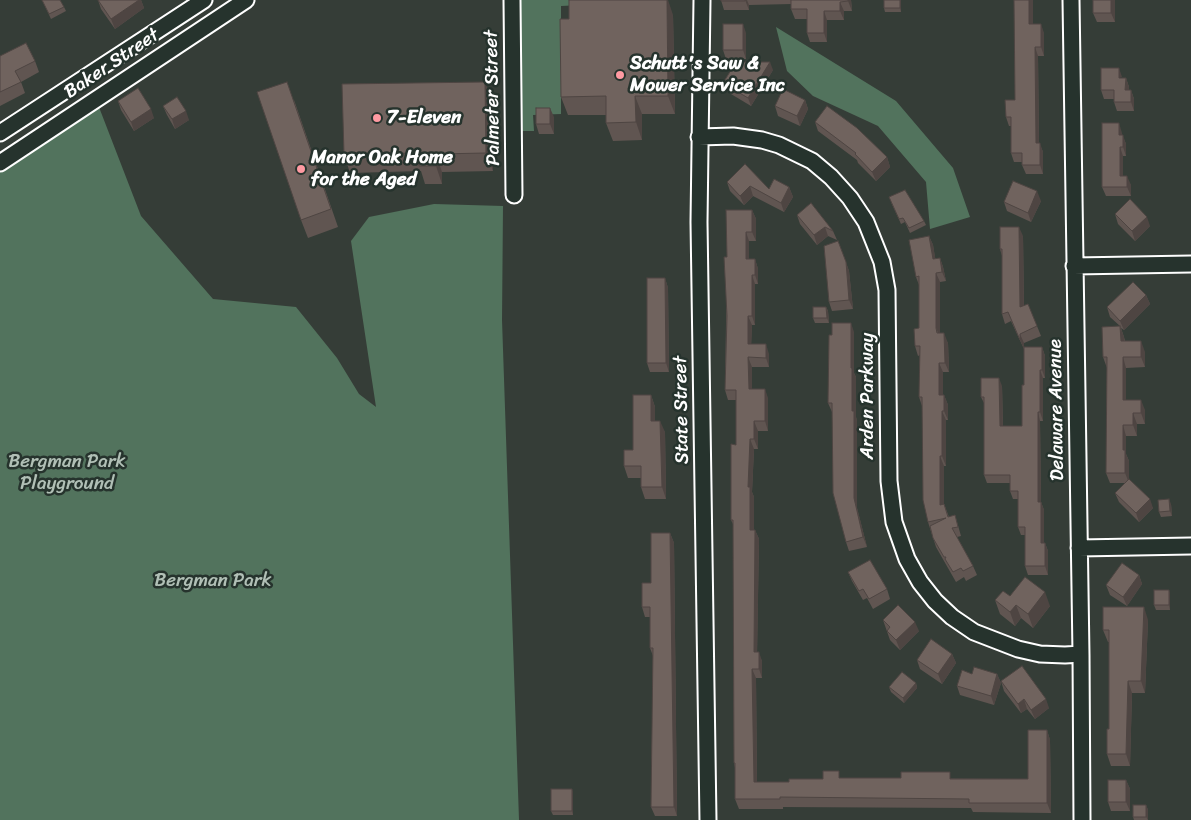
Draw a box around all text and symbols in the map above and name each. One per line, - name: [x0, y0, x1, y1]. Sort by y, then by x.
- street label: Baker Street: [60, 24, 164, 104]
- street label: Palmeter Street: [480, 30, 506, 166]
- place label: Schutt's Saw & Mower Service Inc: [630, 53, 785, 97]
- marker: Schutt's Saw & Mower Service Inc: [614, 69, 626, 81]
- place label: 7-Eleven: [387, 107, 461, 129]
- marker: 7-Eleven: [371, 112, 383, 124]
- place label: Manor Oak Home for the Aged: [311, 147, 453, 191]
- marker: Manor Oak Home for the Aged: [295, 163, 307, 175]
- street label: Arden Parkway: [857, 333, 879, 459]
- street label: Delaware Avenue: [1044, 339, 1070, 481]
- street label: State Street: [670, 356, 694, 464]
- park label: Bergman Park Playground: [8, 451, 126, 495]
- park label: Bergman Park: [154, 570, 272, 592]

